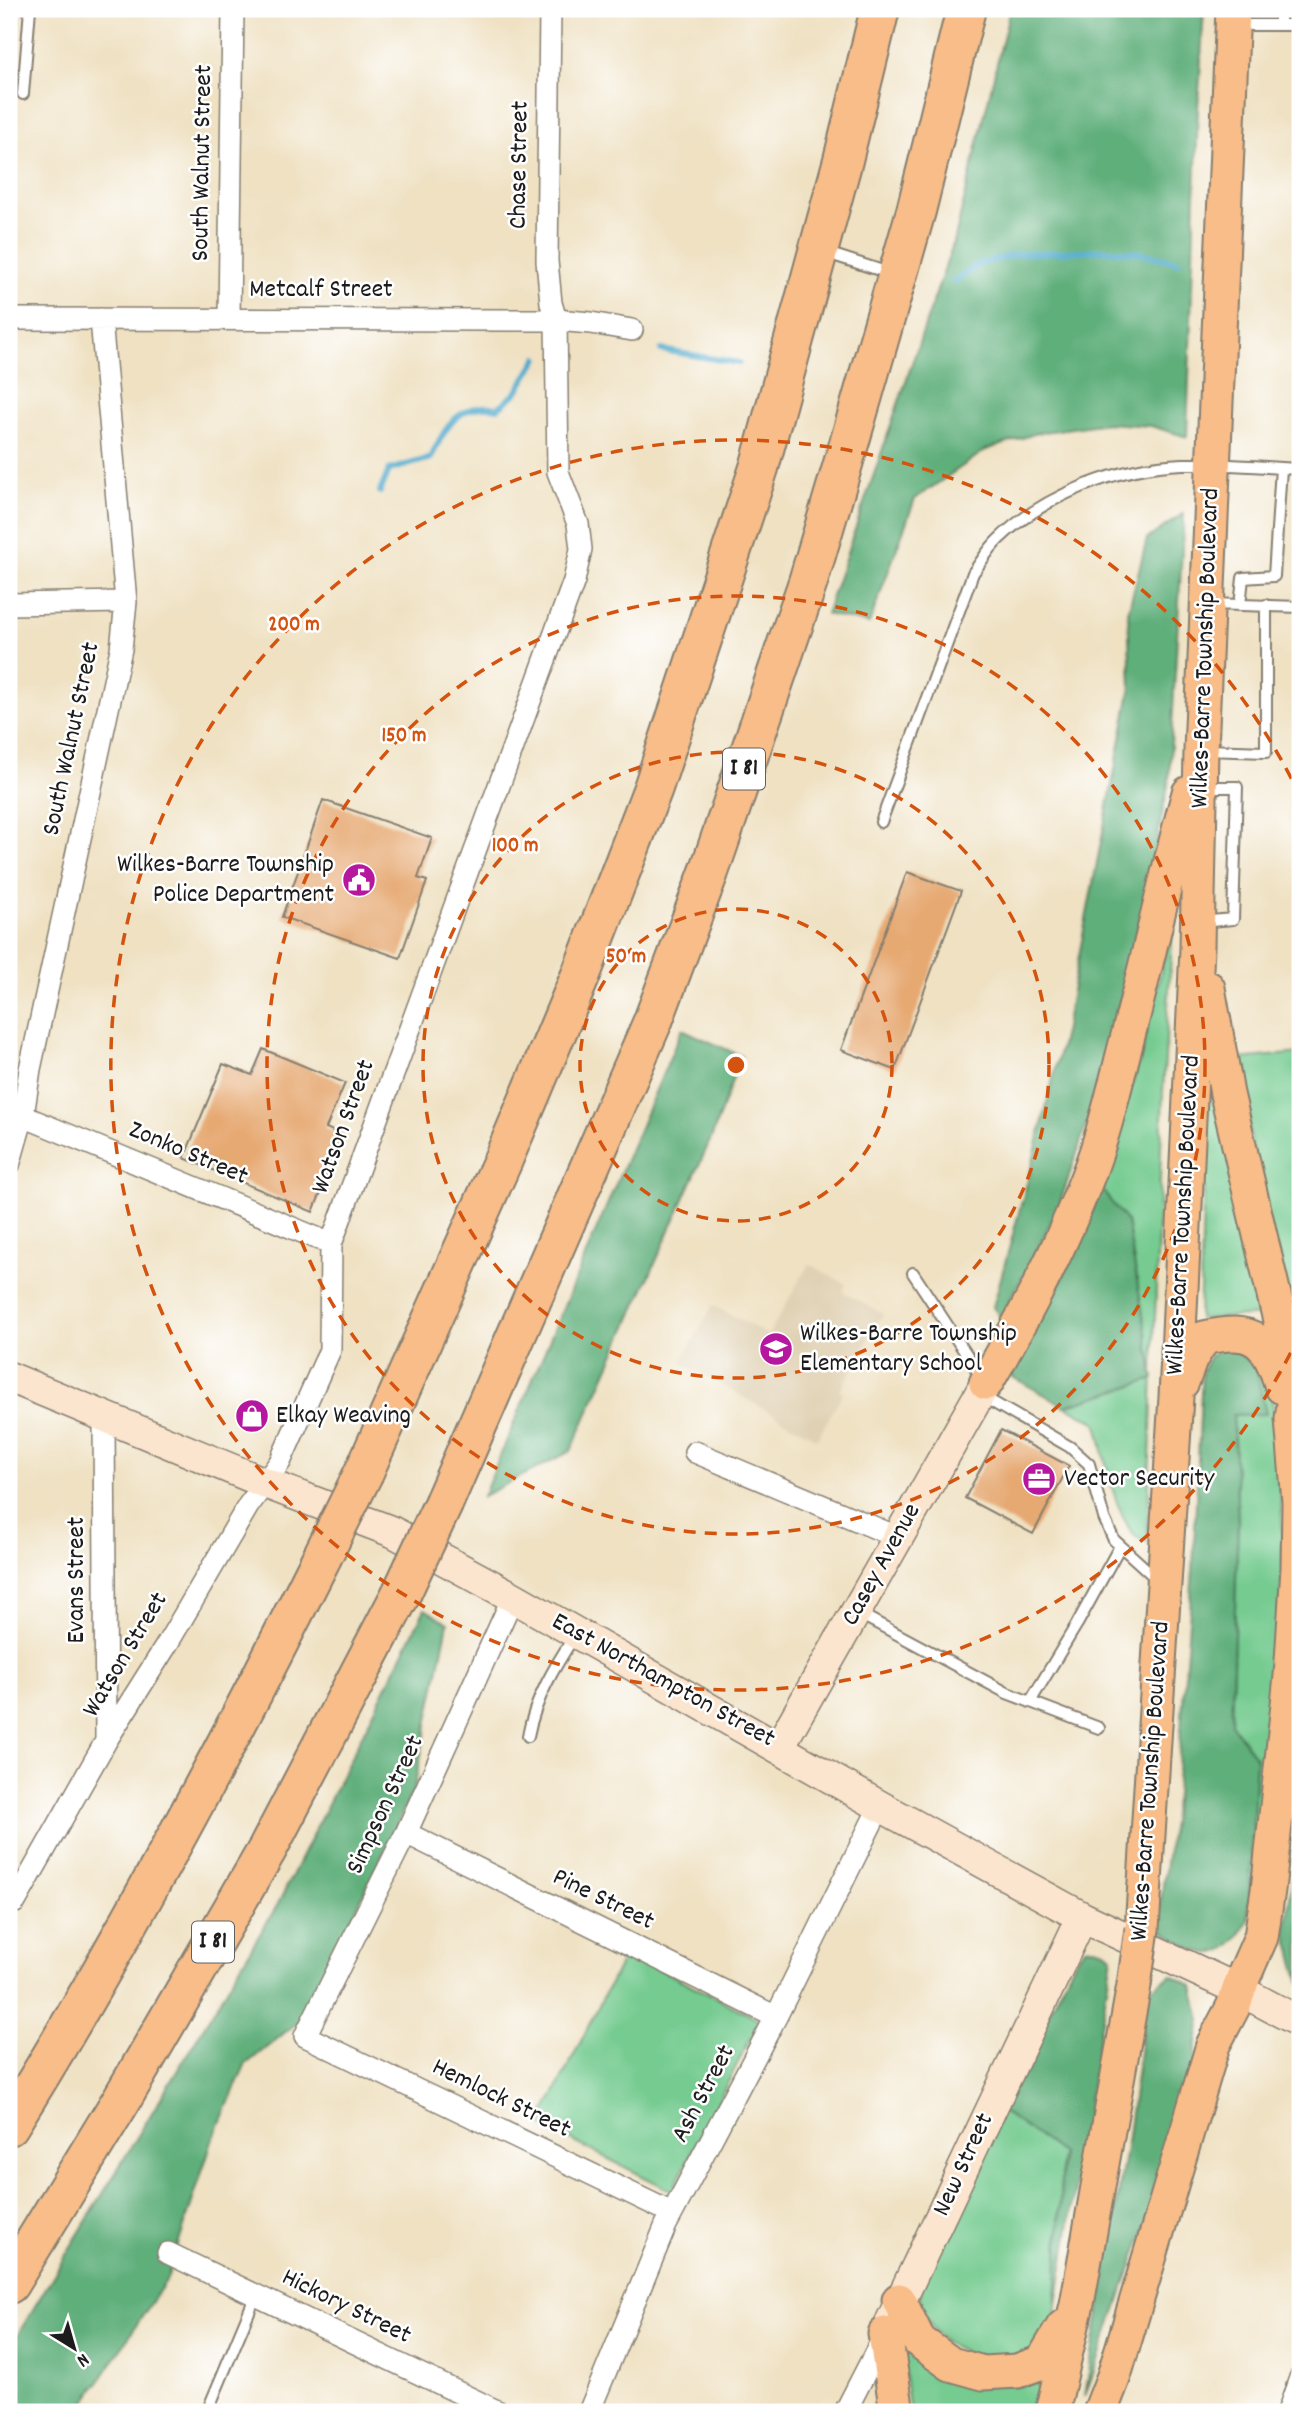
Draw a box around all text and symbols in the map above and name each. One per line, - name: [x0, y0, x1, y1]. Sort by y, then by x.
- street label: South Walnut Street: [183, 64, 223, 262]
- street label: Chase Street: [500, 100, 540, 230]
- street label: Metcalf Street: [249, 272, 393, 309]
- street label: Wilkes-Barre Township Boulevard: [1182, 487, 1230, 809]
- text: 200 m: [268, 611, 320, 641]
- street label: South Walnut Street: [33, 638, 111, 839]
- text: 150 m: [381, 722, 427, 752]
- road number: I 81: [723, 748, 765, 790]
- text: 100 m: [492, 832, 538, 862]
- place label: Wilkes-Barre Township Police Department: [117, 847, 334, 914]
- public building icon: Wilkes-Barre Township Police Department: [340, 861, 378, 899]
- text: 50 m: [606, 943, 646, 973]
- centre of rings: [724, 1053, 748, 1077]
- street label: Watson Street: [303, 1054, 386, 1199]
- street label: Wilkes-Barre Township Boulevard: [1157, 1054, 1211, 1376]
- street label: Zonko Street: [123, 1112, 254, 1196]
- place label: Wilkes-Barre Township Elementary School: [800, 1316, 1017, 1383]
- school or university icon: Wilkes-Barre Township Elementary School: [757, 1330, 795, 1368]
- shop icon: Elkay Weaving: [233, 1397, 271, 1435]
- place label: Elkay Weaving: [276, 1398, 411, 1435]
- office icon: Vector Security: [1020, 1460, 1058, 1498]
- place label: Vector Security: [1064, 1461, 1215, 1498]
- street label: Casey Avenue: [833, 1497, 931, 1633]
- street label: Evans Street: [59, 1516, 96, 1643]
- street label: Watson Street: [74, 1585, 178, 1725]
- street label: East Northampton Street: [545, 1604, 782, 1758]
- street label: Wilkes-Barre Township Boulevard: [1121, 1620, 1181, 1942]
- street label: Simpson Street: [338, 1729, 435, 1881]
- street label: Pine Street: [546, 1859, 661, 1941]
- road number: I 81: [192, 1922, 234, 1963]
- street label: Ash Street: [663, 2038, 745, 2150]
- street label: Hemlock Street: [425, 2049, 577, 2149]
- street label: New Street: [924, 2107, 1004, 2223]
- street label: Hickory Street: [275, 2260, 417, 2355]
- north arrow: [38, 2312, 108, 2382]
- text: N: [70, 2345, 94, 2372]

